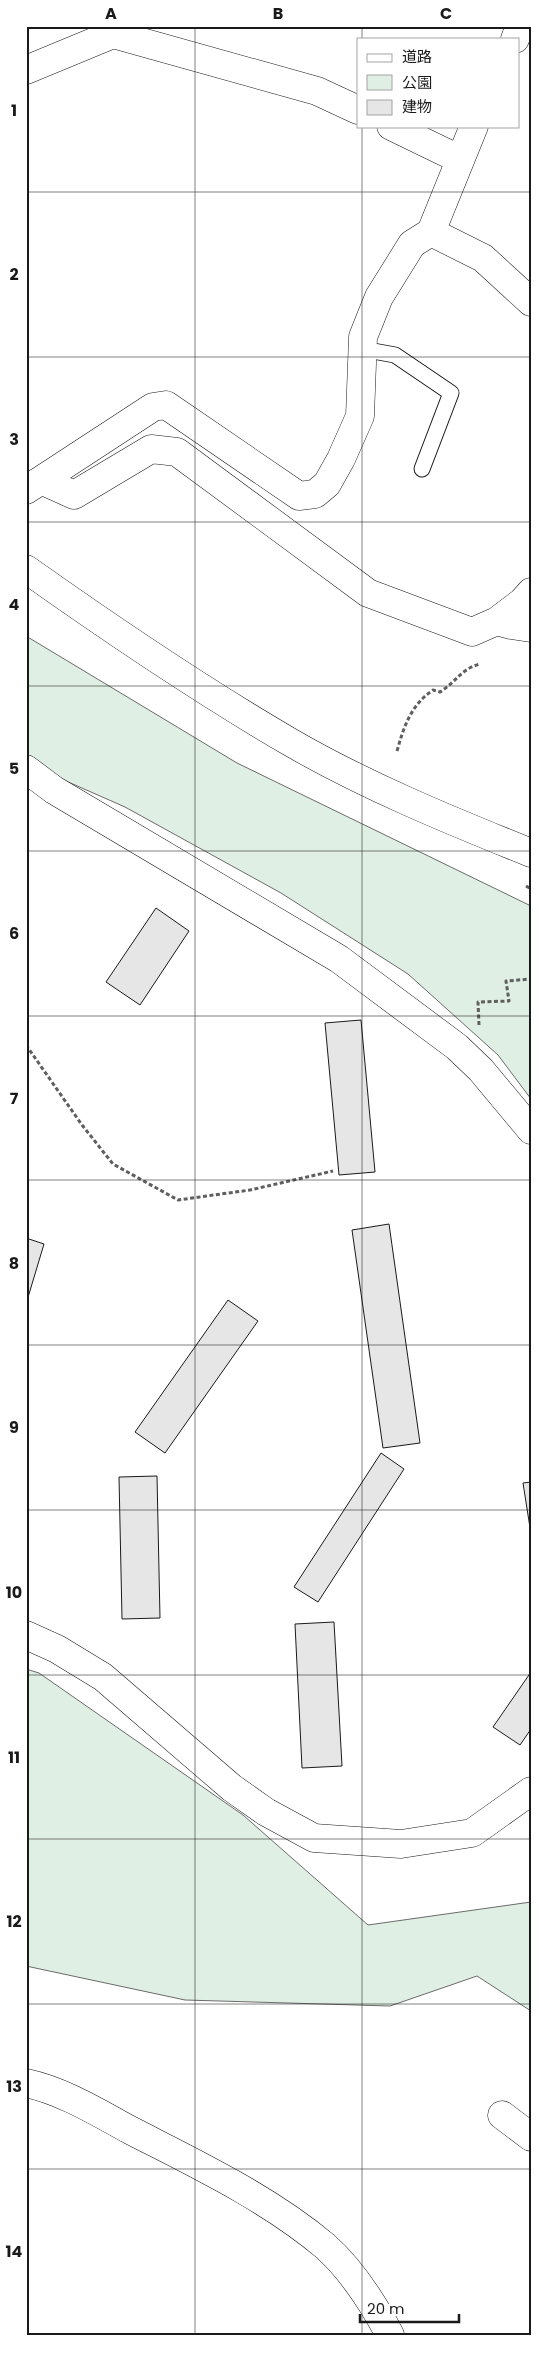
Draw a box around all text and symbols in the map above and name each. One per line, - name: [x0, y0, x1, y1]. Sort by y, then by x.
- text: A: [105, 2, 117, 25]
- text: B: [273, 2, 283, 25]
- text: C: [440, 2, 452, 25]
- legend: [357, 38, 520, 128]
- text: 道路: [402, 46, 432, 67]
- text: 公園: [402, 72, 432, 93]
- text: 建物: [402, 96, 432, 117]
- text: 1: [11, 99, 17, 122]
- text: 2: [9, 263, 19, 286]
- text: 3: [9, 428, 19, 451]
- text: 4: [9, 593, 20, 616]
- text: 5: [9, 757, 19, 780]
- text: 6: [9, 922, 19, 945]
- text: 7: [10, 1087, 19, 1110]
- text: 8: [9, 1252, 19, 1275]
- text: 9: [9, 1416, 19, 1439]
- text: 10: [6, 1581, 22, 1604]
- text: 11: [8, 1746, 20, 1769]
- text: 12: [6, 1910, 22, 1933]
- text: 13: [6, 2075, 22, 2098]
- text: 14: [6, 2240, 23, 2263]
- scale bar: [360, 2291, 458, 2323]
- text: 20 m: [367, 2298, 405, 2319]

